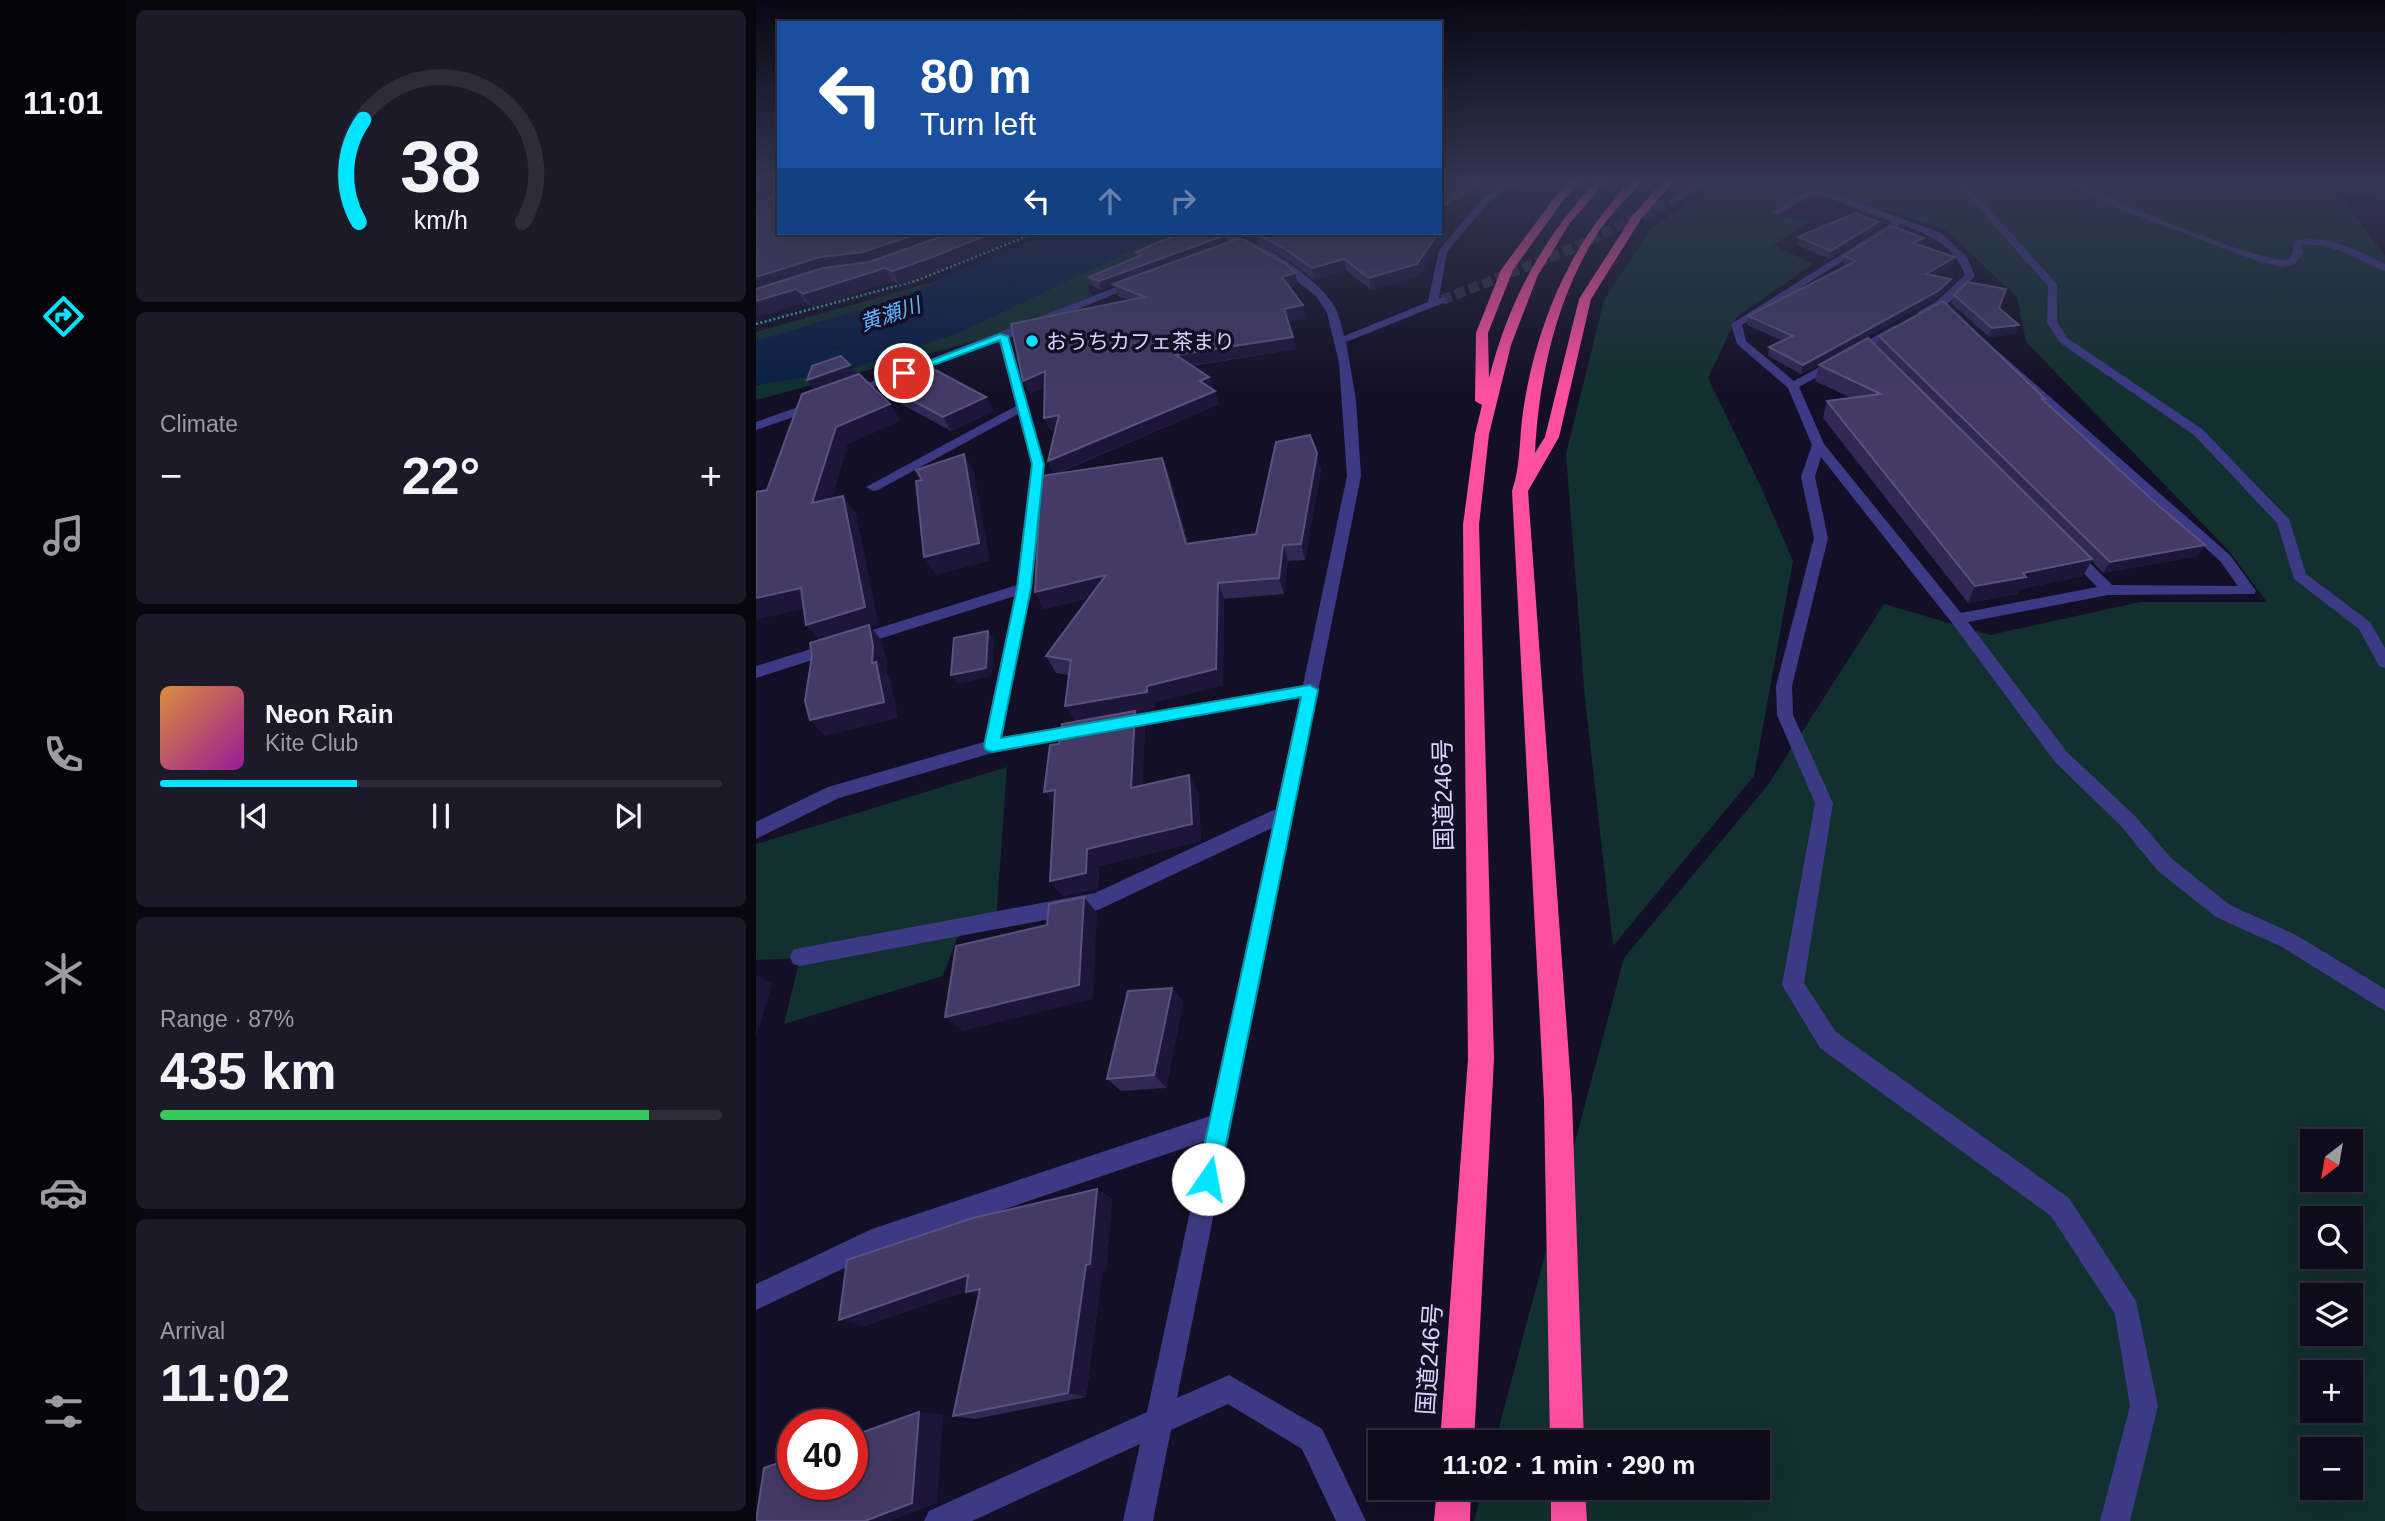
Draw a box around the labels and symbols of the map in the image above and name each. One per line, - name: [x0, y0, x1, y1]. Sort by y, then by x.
- water label: 黄瀬川: [856, 292, 925, 335]
- place label: おうちカフェ茶まり: [1046, 330, 1235, 353]
- marker: おうちカフェ茶まり: [1024, 333, 1040, 349]
- pin: [874, 343, 934, 403]
- street label: 国道246号: [1429, 739, 1457, 851]
- north arrow: [2300, 1129, 2362, 1192]
- position arrow: [1171, 1142, 1245, 1216]
- street label: 国道246号: [1412, 1302, 1446, 1416]
- speed limit sign: 40: [777, 1409, 868, 1500]

